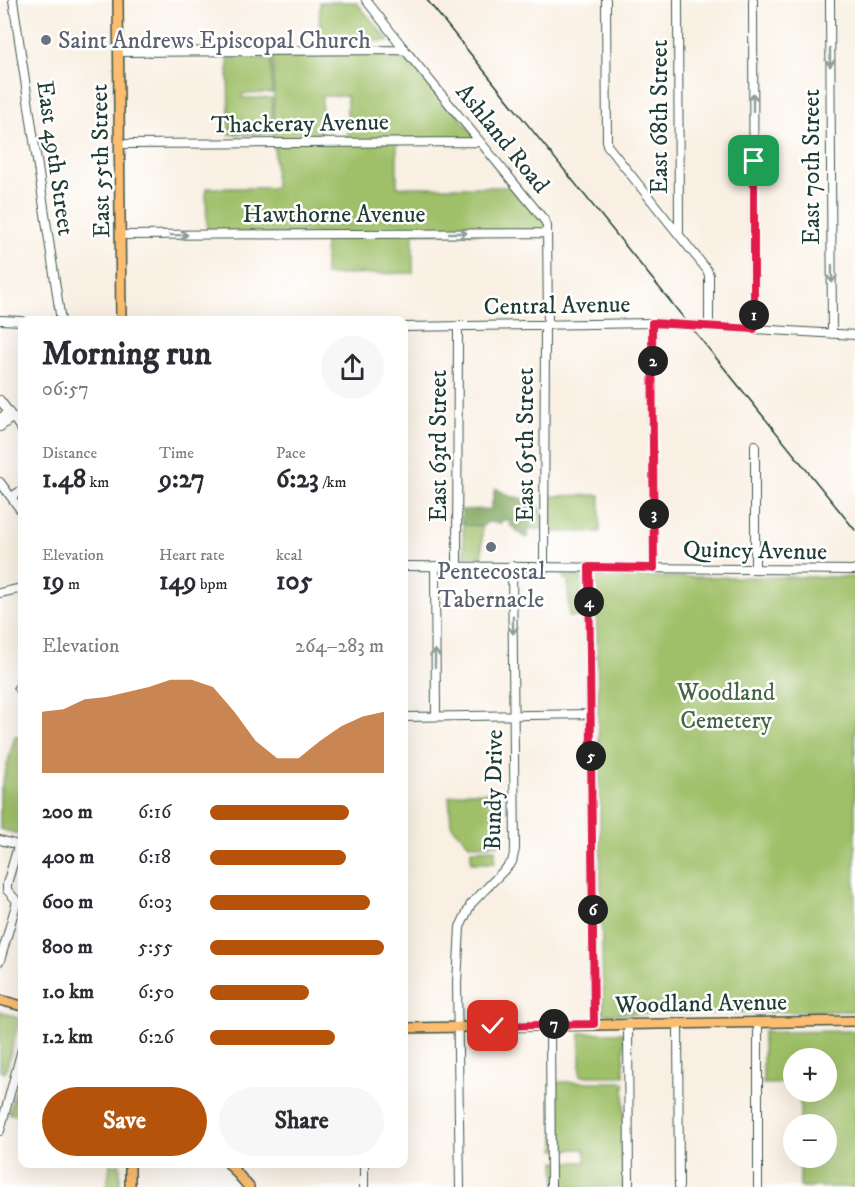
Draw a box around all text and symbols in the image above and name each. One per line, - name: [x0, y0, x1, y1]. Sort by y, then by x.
- place label: Saint Andrews Episcopal Church: [58, 26, 371, 56]
- marker: Saint Andrews Episcopal Church: [39, 33, 53, 47]
- street label: East 68th Street: [645, 39, 675, 194]
- one-way arrow: [824, 48, 836, 68]
- street label: Ashland Road: [449, 78, 556, 200]
- street label: East 49th Street: [29, 79, 81, 238]
- street label: East 55th Street: [85, 83, 117, 238]
- street label: East 70th Street: [797, 89, 827, 245]
- one-way arrow: [748, 93, 759, 113]
- street label: Thackeray Avenue: [211, 107, 389, 141]
- pin: [728, 135, 779, 186]
- icon: arrive: [737, 144, 770, 177]
- street label: Hawthorne Avenue: [242, 200, 426, 230]
- one-way arrow: [448, 227, 468, 239]
- one-way arrow: [169, 229, 189, 241]
- one-way arrow: [826, 264, 837, 284]
- street label: Central Avenue: [483, 290, 631, 322]
- pin: 1: [739, 300, 769, 330]
- text: 1: [751, 305, 757, 325]
- text: Morning run: [42, 334, 211, 375]
- button: share: [321, 336, 384, 399]
- pin: 2: [638, 346, 668, 376]
- text: 2: [649, 351, 657, 371]
- street label: East 65th Street: [511, 367, 541, 522]
- street label: East 63rd Street: [424, 370, 454, 522]
- text: 06:57: [42, 377, 89, 402]
- text: Distance: [42, 443, 97, 463]
- text: Time: [159, 443, 194, 463]
- text: Pace: [276, 443, 306, 463]
- text: 1.48: [42, 463, 86, 496]
- text: 9:27: [159, 463, 205, 496]
- text: 6:23: [276, 463, 319, 496]
- text: km: [86, 472, 109, 492]
- text: /km: [319, 472, 347, 492]
- pin: 3: [639, 499, 669, 529]
- text: 3: [651, 504, 657, 524]
- street label: Quincy Avenue: [683, 535, 827, 567]
- marker: Pentecostal Tabernacle: [484, 540, 498, 554]
- text: Elevation: [42, 545, 104, 565]
- text: Heart rate: [159, 545, 225, 565]
- text: kcal: [276, 545, 302, 565]
- place label: Pentecostal Tabernacle: [437, 557, 546, 615]
- text: 19: [42, 565, 64, 598]
- text: 149: [159, 565, 197, 598]
- text: 105: [276, 565, 312, 598]
- text: m: [64, 574, 80, 594]
- text: bpm: [197, 574, 227, 594]
- pin: 4: [574, 587, 604, 617]
- text: 4: [584, 592, 594, 612]
- one-way arrow: [507, 614, 518, 634]
- text: Elevation: [42, 634, 119, 659]
- text: 264–283 m: [295, 634, 384, 659]
- one-way arrow: [430, 648, 441, 668]
- park label: Woodland Cemetery: [676, 678, 775, 736]
- street label: Bundy Drive: [478, 729, 510, 851]
- pin: 5: [576, 741, 606, 771]
- text: 5: [587, 746, 595, 766]
- text: 200 m: [42, 800, 93, 825]
- text: 6:16: [138, 800, 171, 825]
- text: 400 m: [42, 845, 94, 870]
- text: 6:18: [138, 845, 171, 870]
- text: 600 m: [42, 890, 93, 915]
- text: 6:03: [138, 890, 172, 915]
- pin: 6: [578, 895, 608, 925]
- text: 6: [589, 900, 597, 920]
- text: 800 m: [42, 935, 93, 960]
- text: 5:55: [138, 935, 173, 960]
- text: 1.0 km: [42, 980, 94, 1005]
- text: 6:50: [138, 980, 174, 1005]
- street label: Woodland Avenue: [614, 987, 787, 1021]
- pin: [467, 1000, 518, 1051]
- icon: check: [476, 1009, 509, 1042]
- pin: 7: [539, 1009, 569, 1039]
- text: 7: [550, 1014, 558, 1034]
- text: 1.2 km: [42, 1025, 93, 1050]
- text: 6:26: [138, 1025, 174, 1050]
- map controls: [783, 1048, 837, 1168]
- button: +: [783, 1048, 837, 1102]
- button: Save: [42, 1087, 207, 1156]
- button: Share: [219, 1087, 384, 1156]
- button: −: [783, 1114, 837, 1168]

